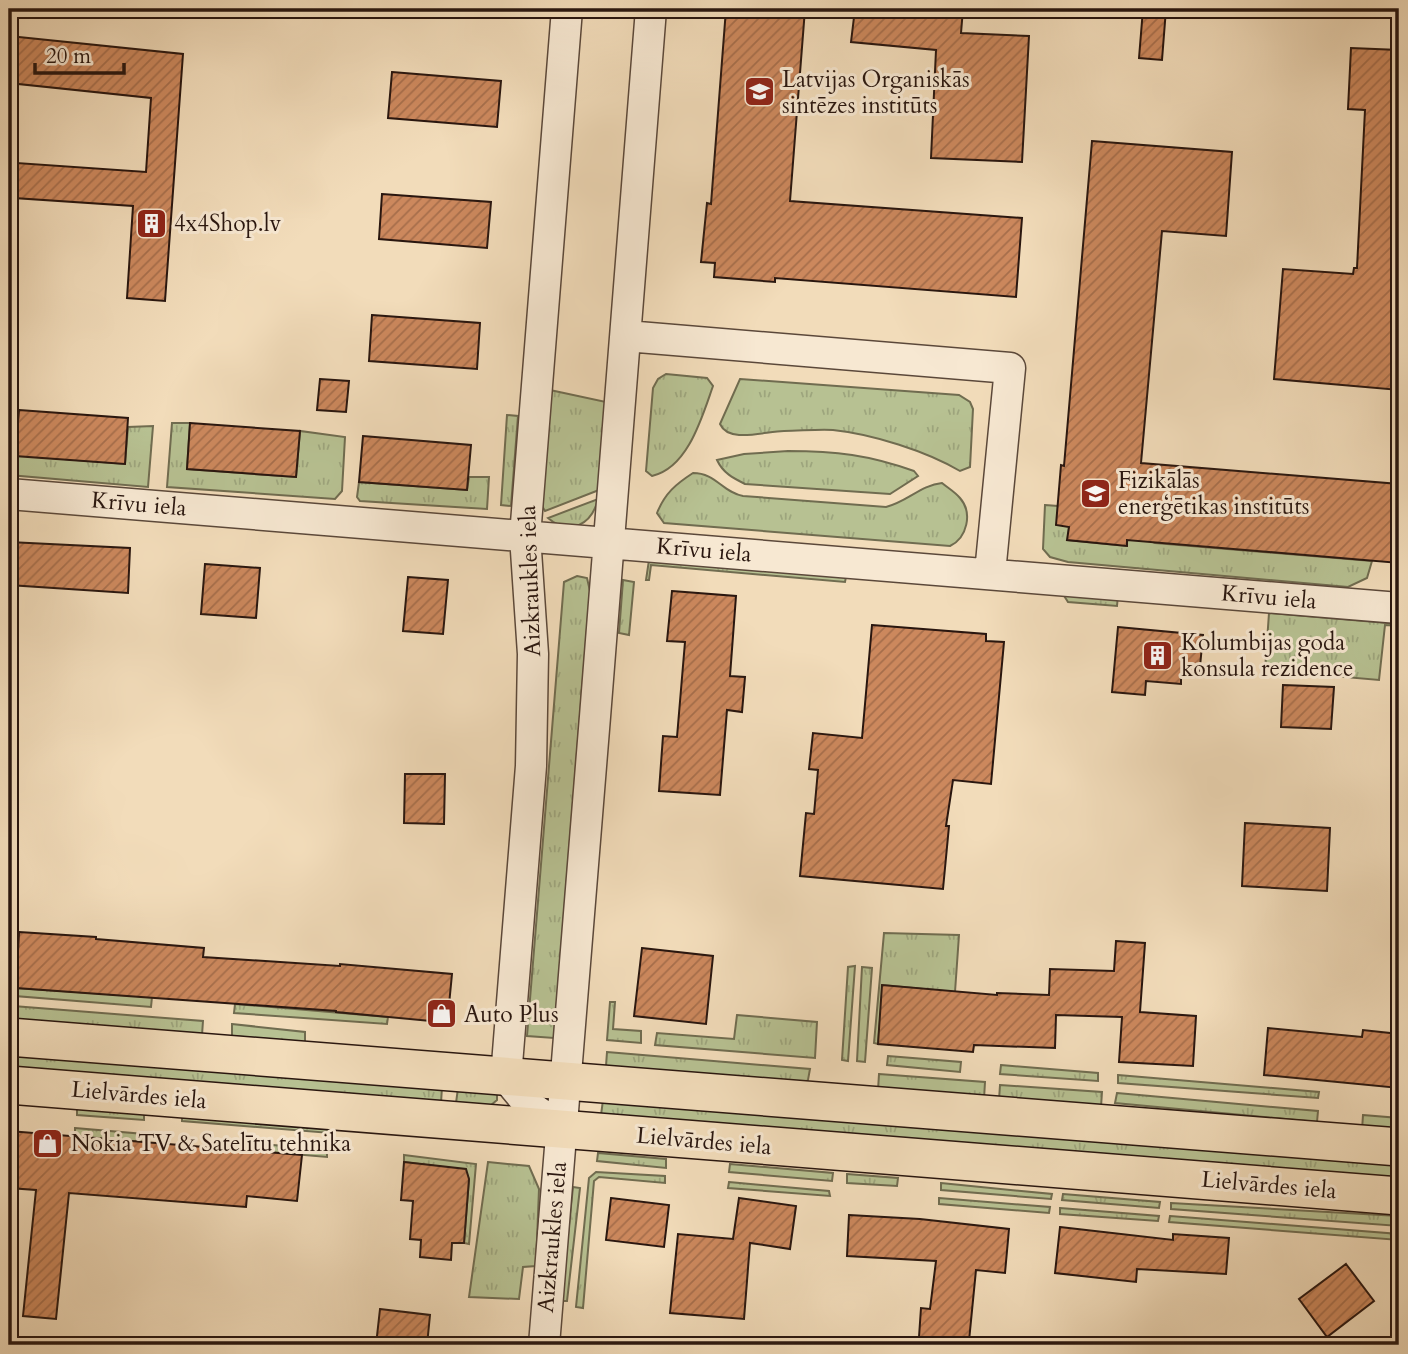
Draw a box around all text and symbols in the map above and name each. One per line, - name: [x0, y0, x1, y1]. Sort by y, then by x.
- scale bar: [35, 32, 124, 76]
- text: 20 m: [46, 42, 91, 71]
- place label: Latvijas Organiskās sintēzes institūts: [782, 64, 970, 121]
- school or university icon: Latvijas Organiskās sintēzes institūts: [742, 75, 776, 109]
- building icon: 4x4Shop.lv: [134, 206, 168, 240]
- place label: 4x4Shop.lv: [174, 208, 281, 239]
- place label: Fizikālās enerģētikas institūts: [1118, 465, 1309, 522]
- school or university icon: Fizikālās enerģētikas institūts: [1078, 476, 1112, 510]
- street label: Krīvu iela: [90, 484, 188, 524]
- street label: Aizkraukles iela: [512, 505, 548, 657]
- street label: Krīvu iela: [655, 530, 753, 570]
- street label: Krīvu iela: [1220, 577, 1318, 617]
- place label: Kolumbijas goda konsula rezidence: [1181, 627, 1353, 684]
- building icon: Kolumbijas goda konsula rezidence: [1141, 638, 1175, 672]
- shop icon: Auto Plus: [424, 997, 458, 1031]
- place label: Auto Plus: [464, 999, 559, 1030]
- street label: Lielvārdes iela: [70, 1074, 208, 1116]
- street label: Lielvārdes iela: [635, 1120, 773, 1162]
- shop icon: Nokia TV & Satelītu tehnika: [31, 1126, 65, 1160]
- place label: Nokia TV & Satelītu tehnika: [71, 1128, 351, 1159]
- street label: Aizkraukles iela: [530, 1160, 574, 1314]
- street label: Lielvārdes iela: [1200, 1164, 1338, 1206]

